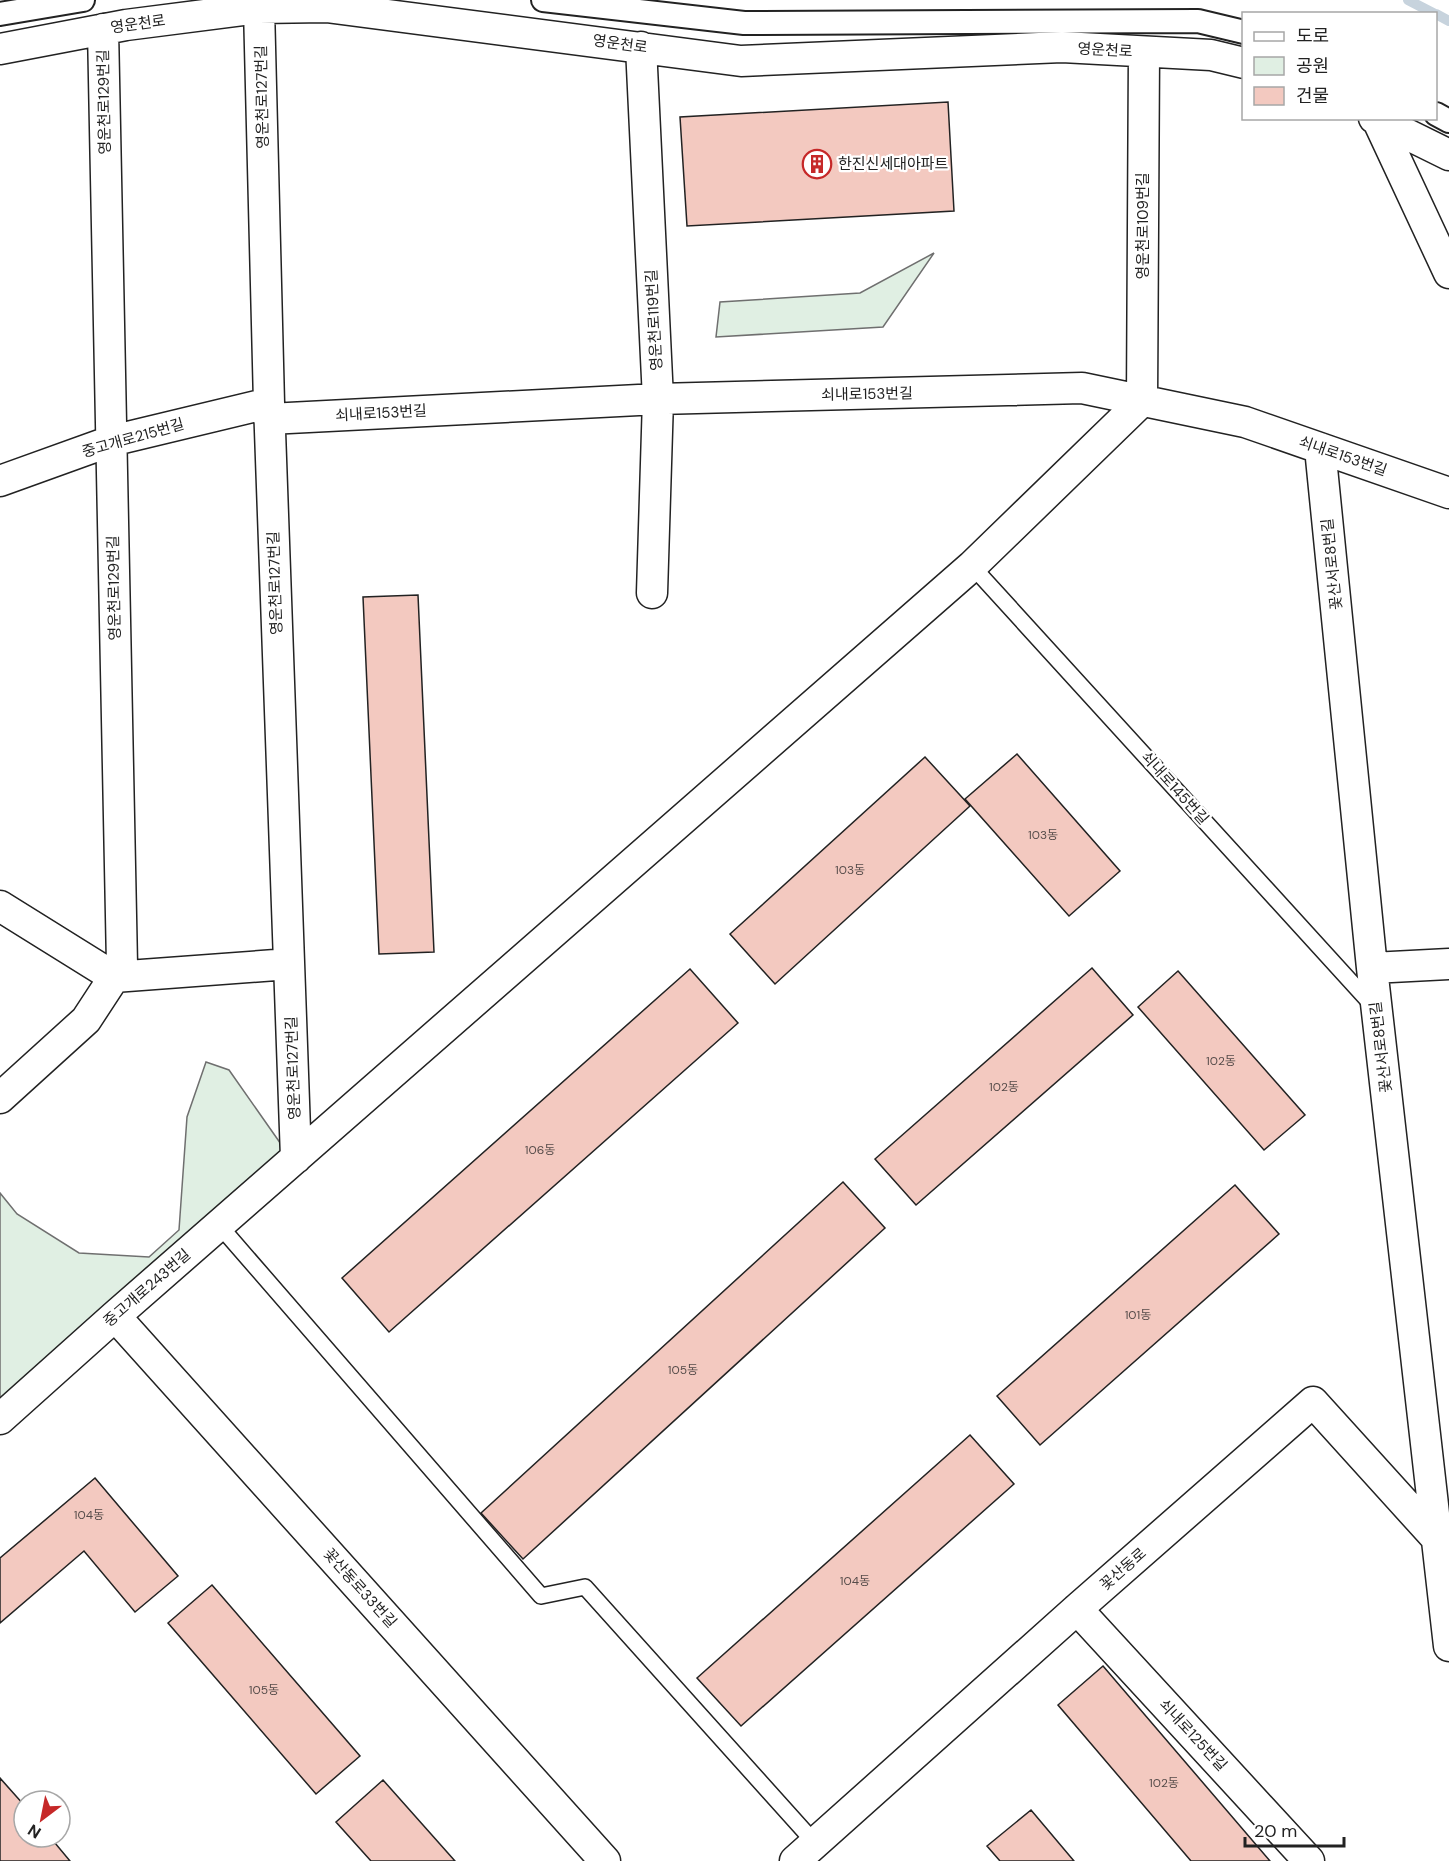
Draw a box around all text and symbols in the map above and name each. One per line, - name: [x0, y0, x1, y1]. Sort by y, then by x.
- street label: 영운천로: [109, 10, 167, 38]
- legend: [1242, 12, 1437, 120]
- text: 도로: [1296, 24, 1329, 48]
- street label: 영운천로: [591, 30, 649, 58]
- street label: 영운천로: [1077, 39, 1133, 61]
- street label: 영운천로127번길: [251, 45, 273, 149]
- street label: 영운천로129번길: [93, 49, 115, 155]
- text: 공원: [1296, 54, 1329, 78]
- text: 건물: [1296, 84, 1329, 108]
- building icon: 한진신세대아파트: [801, 148, 833, 180]
- place label: 한진신세대아파트: [838, 154, 949, 174]
- street label: 영운천로109번길: [1133, 172, 1153, 280]
- street label: 영운천로119번길: [641, 269, 667, 371]
- street label: 쇠내로153번길: [821, 383, 913, 405]
- street label: 쇠내로153번길: [335, 401, 427, 425]
- street label: 중고개로215번길: [80, 414, 186, 462]
- street label: 쇠내로153번길: [1296, 432, 1390, 480]
- street label: 꽃산서로8번길: [1317, 517, 1347, 611]
- street label: 영운천로127번길: [263, 531, 287, 635]
- street label: 영운천로129번길: [103, 535, 125, 641]
- street label: 쇠내로145번길: [1137, 747, 1213, 829]
- house number: 103동: [1028, 827, 1058, 843]
- house number: 103동: [835, 862, 865, 878]
- street label: 꽃산서로8번길: [1365, 1000, 1397, 1094]
- street label: 영운천로127번길: [281, 1016, 305, 1120]
- house number: 102동: [1206, 1053, 1236, 1069]
- house number: 102동: [989, 1079, 1019, 1095]
- house number: 106동: [525, 1142, 555, 1158]
- street label: 중고개로243번길: [99, 1245, 195, 1331]
- house number: 101동: [1125, 1307, 1151, 1323]
- house number: 105동: [668, 1362, 698, 1378]
- house number: 104동: [74, 1507, 104, 1523]
- street label: 꽃산동로: [1096, 1543, 1150, 1595]
- street label: 꽃산동로33번길: [319, 1544, 401, 1632]
- house number: 104동: [840, 1573, 870, 1589]
- house number: 105동: [249, 1682, 279, 1698]
- street label: 쇠내로125번길: [1154, 1695, 1232, 1775]
- house number: 102동: [1149, 1775, 1179, 1791]
- north arrow: [12, 1789, 72, 1849]
- scale bar: [1245, 1810, 1344, 1848]
- text: N: [24, 1819, 45, 1843]
- text: 20 m: [1254, 1819, 1297, 1843]

